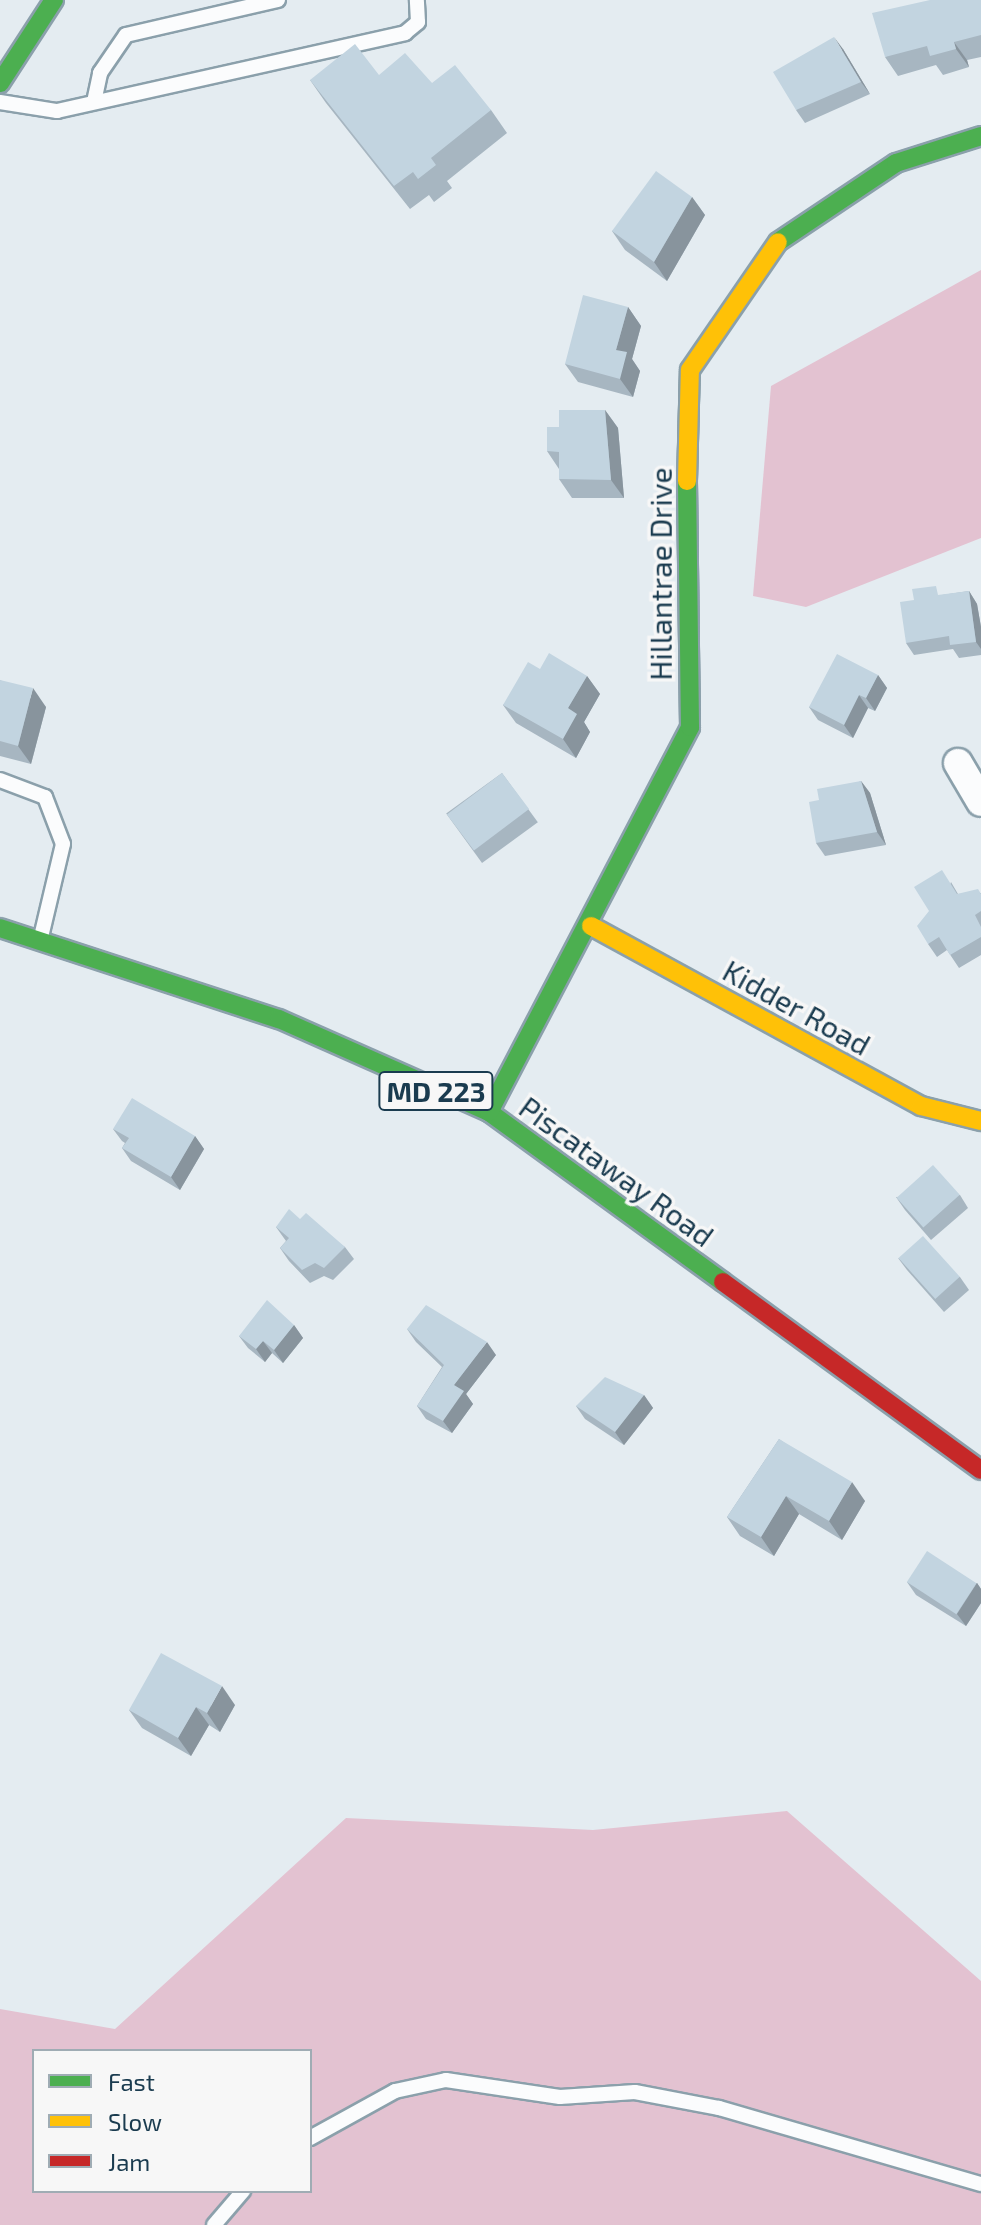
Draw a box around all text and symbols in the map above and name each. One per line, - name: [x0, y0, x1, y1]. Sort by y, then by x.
- street label: Hillantrae Drive: [642, 467, 678, 681]
- street label: Kidder Road: [717, 952, 877, 1062]
- road number: MD 223: [378, 1067, 494, 1115]
- street label: Piscataway Road: [513, 1088, 721, 1254]
- legend: [32, 2049, 312, 2193]
- text: Fast: [108, 2067, 155, 2096]
- text: Slow: [108, 2107, 162, 2136]
- text: Jam: [108, 2147, 150, 2176]

